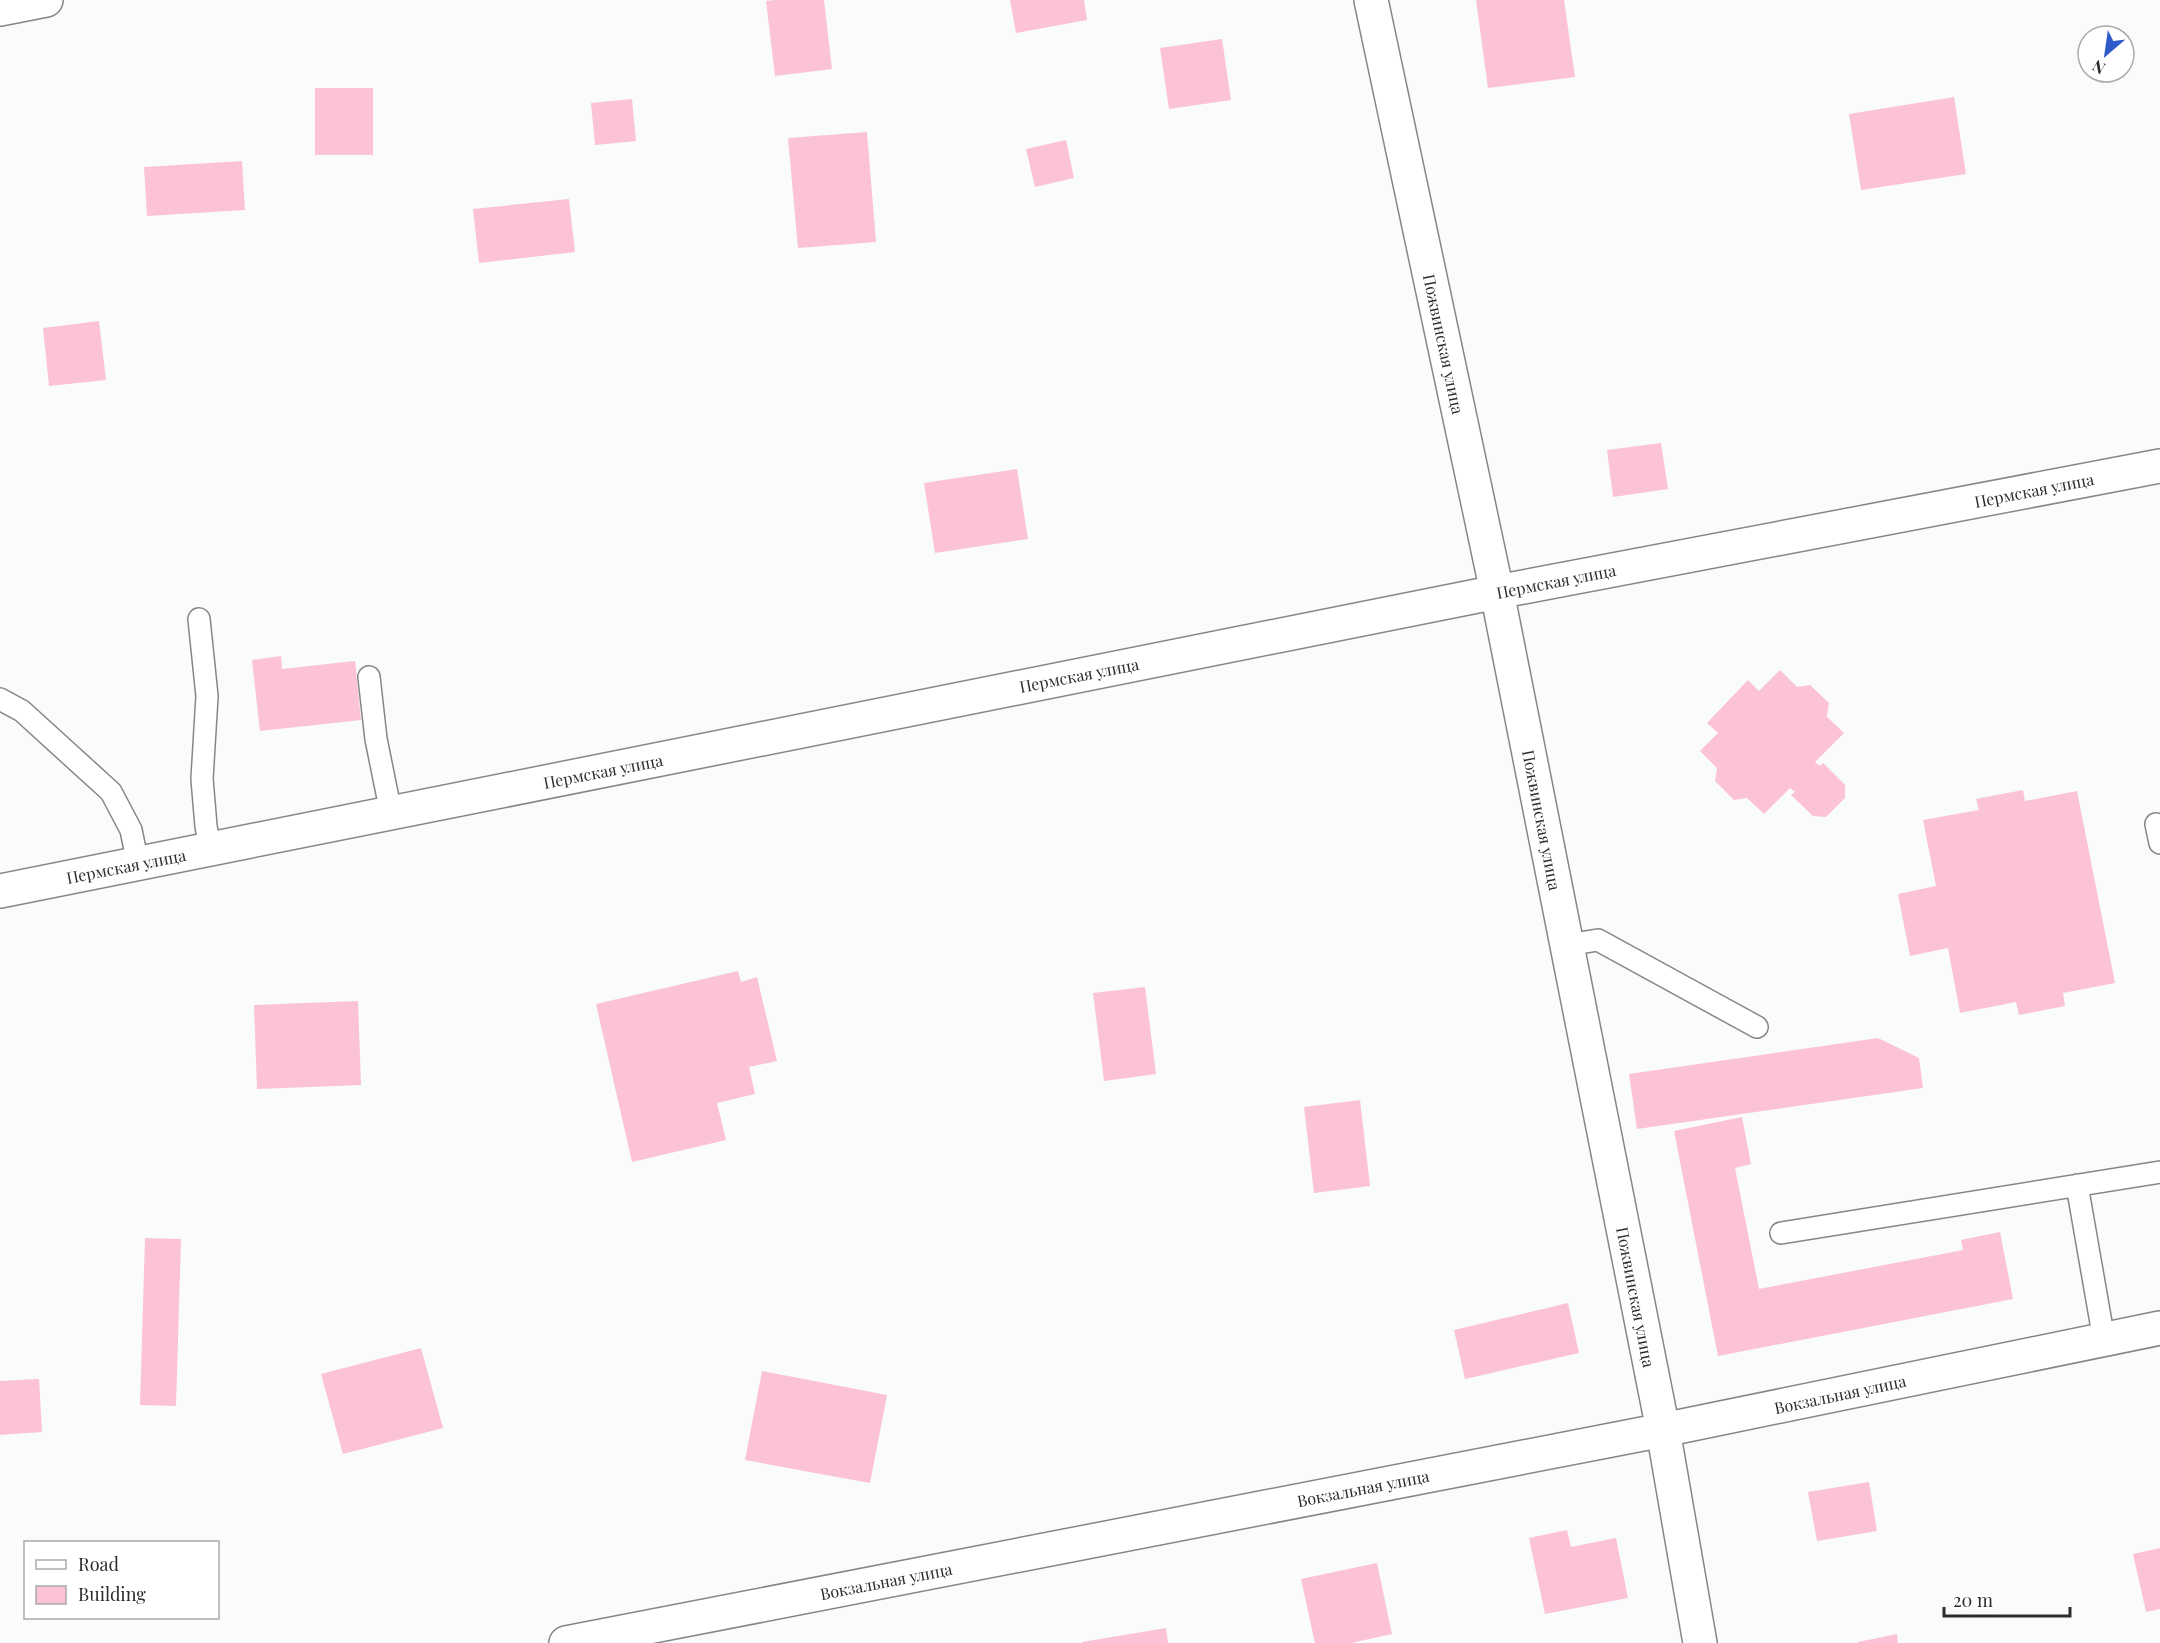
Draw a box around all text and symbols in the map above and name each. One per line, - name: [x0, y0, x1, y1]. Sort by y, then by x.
- north arrow: [2076, 24, 2136, 84]
- text: N: [2088, 55, 2109, 80]
- street label: Пожвинская улица: [1419, 272, 1469, 416]
- street label: Пермская улица: [1972, 468, 2096, 512]
- street label: Пермская улица: [1494, 559, 1618, 603]
- street label: Пермская улица: [1017, 653, 1141, 697]
- street label: Пожвинская улица: [1518, 748, 1566, 892]
- street label: Пермская улица: [541, 749, 665, 793]
- street label: Пермская улица: [64, 844, 188, 888]
- street label: Пожвинская улица: [1612, 1225, 1660, 1369]
- street label: Вокзальная улица: [1772, 1370, 1908, 1418]
- street label: Вокзальная улица: [1295, 1465, 1431, 1511]
- legend: [24, 1541, 219, 1619]
- text: Road: [78, 1552, 119, 1576]
- street label: Вокзальная улица: [818, 1558, 954, 1604]
- scale bar: [1944, 1580, 2070, 1618]
- text: Building: [78, 1582, 146, 1606]
- text: 20 m: [1953, 1588, 1993, 1612]

